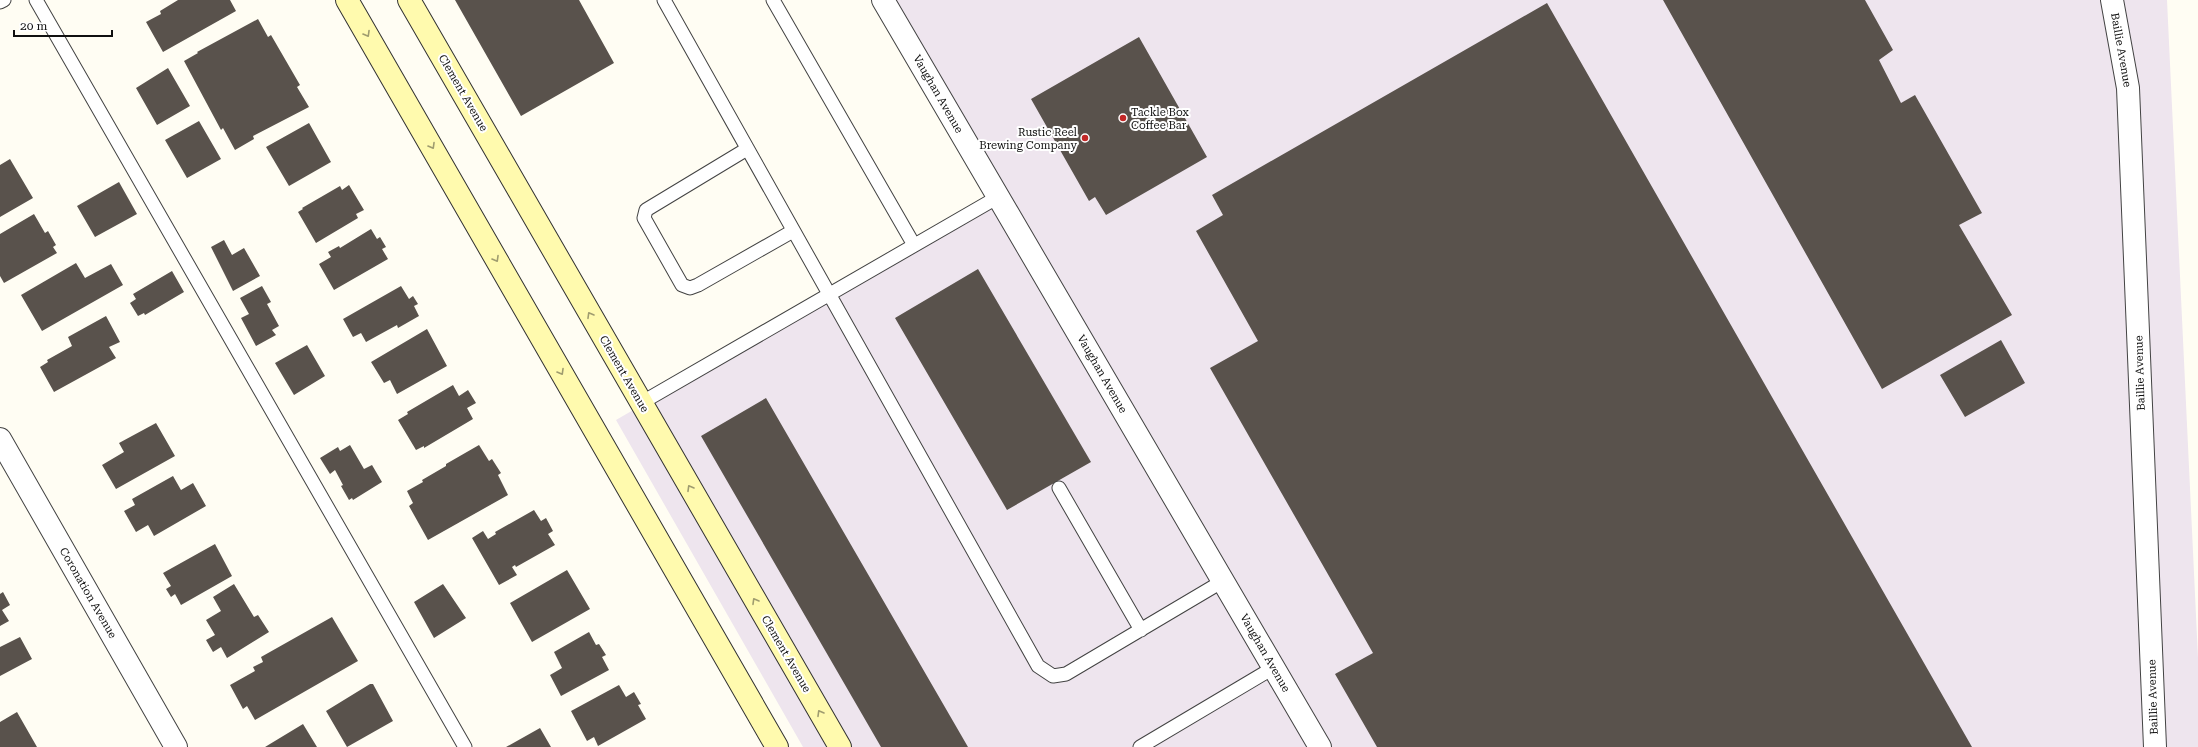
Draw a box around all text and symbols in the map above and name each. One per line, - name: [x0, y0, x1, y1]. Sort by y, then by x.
- scale bar: [14, 12, 112, 38]
- street label: Baillie Avenue: [2108, 12, 2134, 88]
- text: 20 m: [20, 19, 47, 33]
- one-way arrow: [362, 30, 369, 37]
- street label: Clement Avenue: [436, 52, 490, 134]
- street label: Vaughan Avenue: [910, 52, 966, 136]
- place label: Tackle Box Coffee Bar: [1131, 106, 1190, 132]
- marker: Tackle Box Coffee Bar: [1118, 113, 1128, 123]
- place label: Rustic Reel Brewing Company: [979, 126, 1078, 152]
- marker: Rustic Reel Brewing Company: [1080, 133, 1090, 143]
- one-way arrow: [427, 142, 434, 149]
- one-way arrow: [492, 255, 499, 262]
- one-way arrow: [588, 312, 595, 319]
- street label: Vaughan Avenue: [1074, 332, 1130, 416]
- street label: Clement Avenue: [597, 333, 651, 415]
- street label: Baillie Avenue: [2132, 335, 2148, 411]
- one-way arrow: [557, 368, 564, 375]
- one-way arrow: [688, 485, 695, 492]
- street label: Coronation Avenue: [57, 545, 119, 641]
- one-way arrow: [753, 598, 760, 605]
- street label: Vaughan Avenue: [1237, 611, 1293, 695]
- street label: Clement Avenue: [759, 613, 813, 695]
- street label: Baillie Avenue: [2145, 659, 2161, 735]
- one-way arrow: [818, 710, 825, 717]

